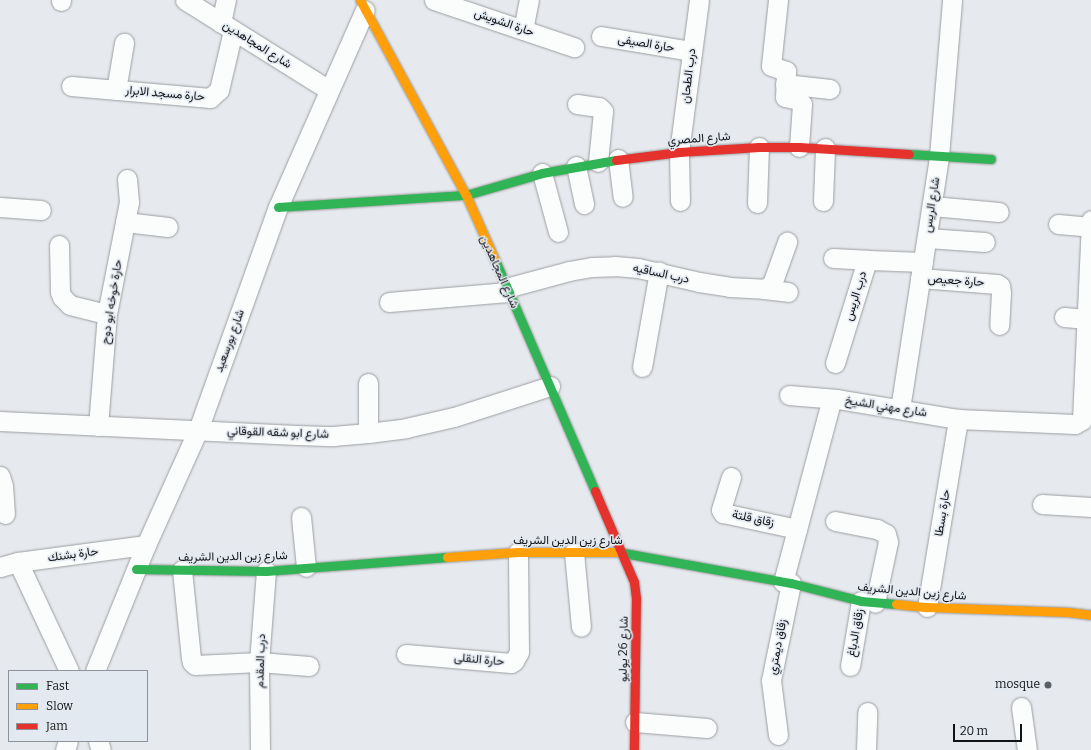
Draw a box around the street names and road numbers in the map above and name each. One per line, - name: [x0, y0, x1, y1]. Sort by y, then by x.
- street label: حارة الشويش: [472, 6, 536, 40]
- street label: شارع المجاهدين: [220, 18, 294, 72]
- street label: حارة الصيفى: [617, 32, 675, 56]
- street label: درب الطحان: [678, 48, 700, 104]
- street label: حارة مسجد الابرار: [125, 83, 205, 105]
- street label: شارع المصري: [667, 130, 731, 148]
- street label: شارع الريس: [921, 176, 943, 234]
- street label: شارع المجاهدين: [476, 233, 522, 311]
- street label: حارة خوخه ابو دوح: [98, 259, 126, 345]
- street label: درب الساقيه: [631, 261, 691, 287]
- street label: درب الريس: [842, 269, 870, 323]
- street label: حارة جعيص: [927, 272, 985, 290]
- street label: شارع بورسعيد: [212, 308, 248, 374]
- street label: شارع مهني الشيخ: [844, 393, 928, 421]
- street label: شارع ابو شقه القوقاني: [227, 424, 329, 442]
- street label: حارة بسطا: [932, 489, 954, 537]
- street label: زقاق قلتة: [731, 508, 775, 530]
- street label: شارع زين الدين الشريف: [513, 534, 623, 548]
- street label: حارة بشنك: [47, 544, 99, 566]
- street label: شارع زين الدين الشريف: [178, 549, 288, 565]
- street label: شارع زين الدين الشريف: [857, 580, 967, 604]
- street label: زقاق الدباغ: [845, 608, 867, 658]
- street label: شارع 26 يوليو: [616, 616, 632, 682]
- street label: زقاق ديمتري: [766, 618, 790, 676]
- street label: درب المقدم: [253, 634, 269, 688]
- street label: حارة النقلى: [453, 651, 505, 669]

